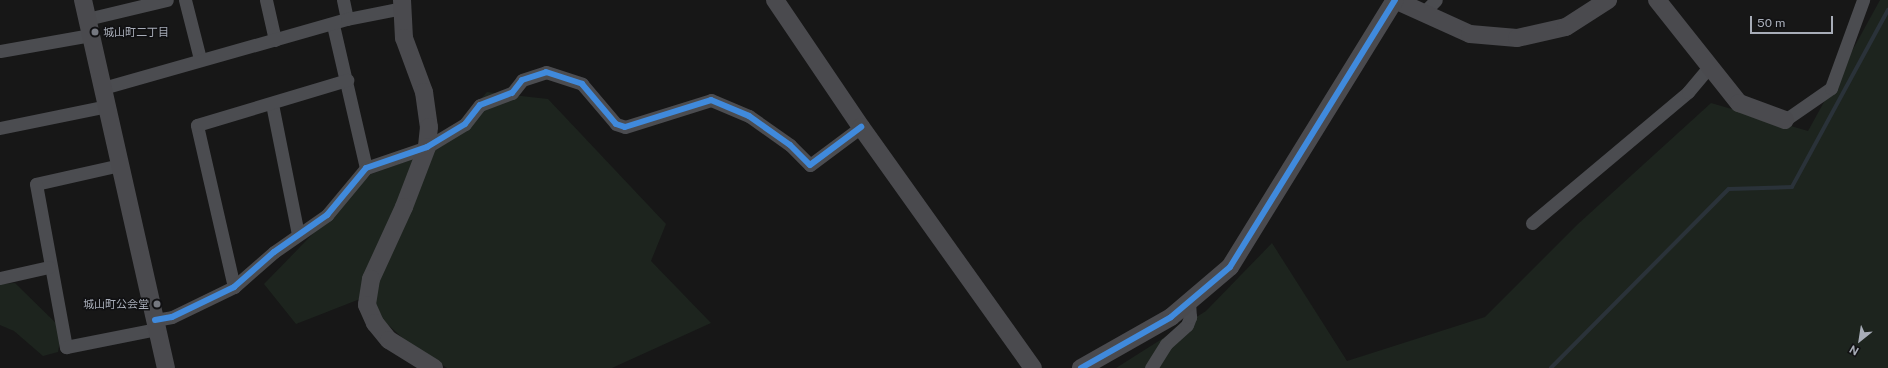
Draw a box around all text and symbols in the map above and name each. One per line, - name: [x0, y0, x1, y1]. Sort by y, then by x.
- scale bar: [1752, 8, 1835, 34]
- text: 50 m: [1757, 16, 1785, 30]
- place label: 城山町二丁目: [103, 25, 169, 39]
- marker: 城山町二丁目: [90, 27, 100, 37]
- place label: 城山町公会堂: [83, 297, 149, 311]
- marker: 城山町公会堂: [152, 299, 162, 309]
- north arrow: [1840, 320, 1880, 360]
- text: N: [1847, 343, 1861, 358]

